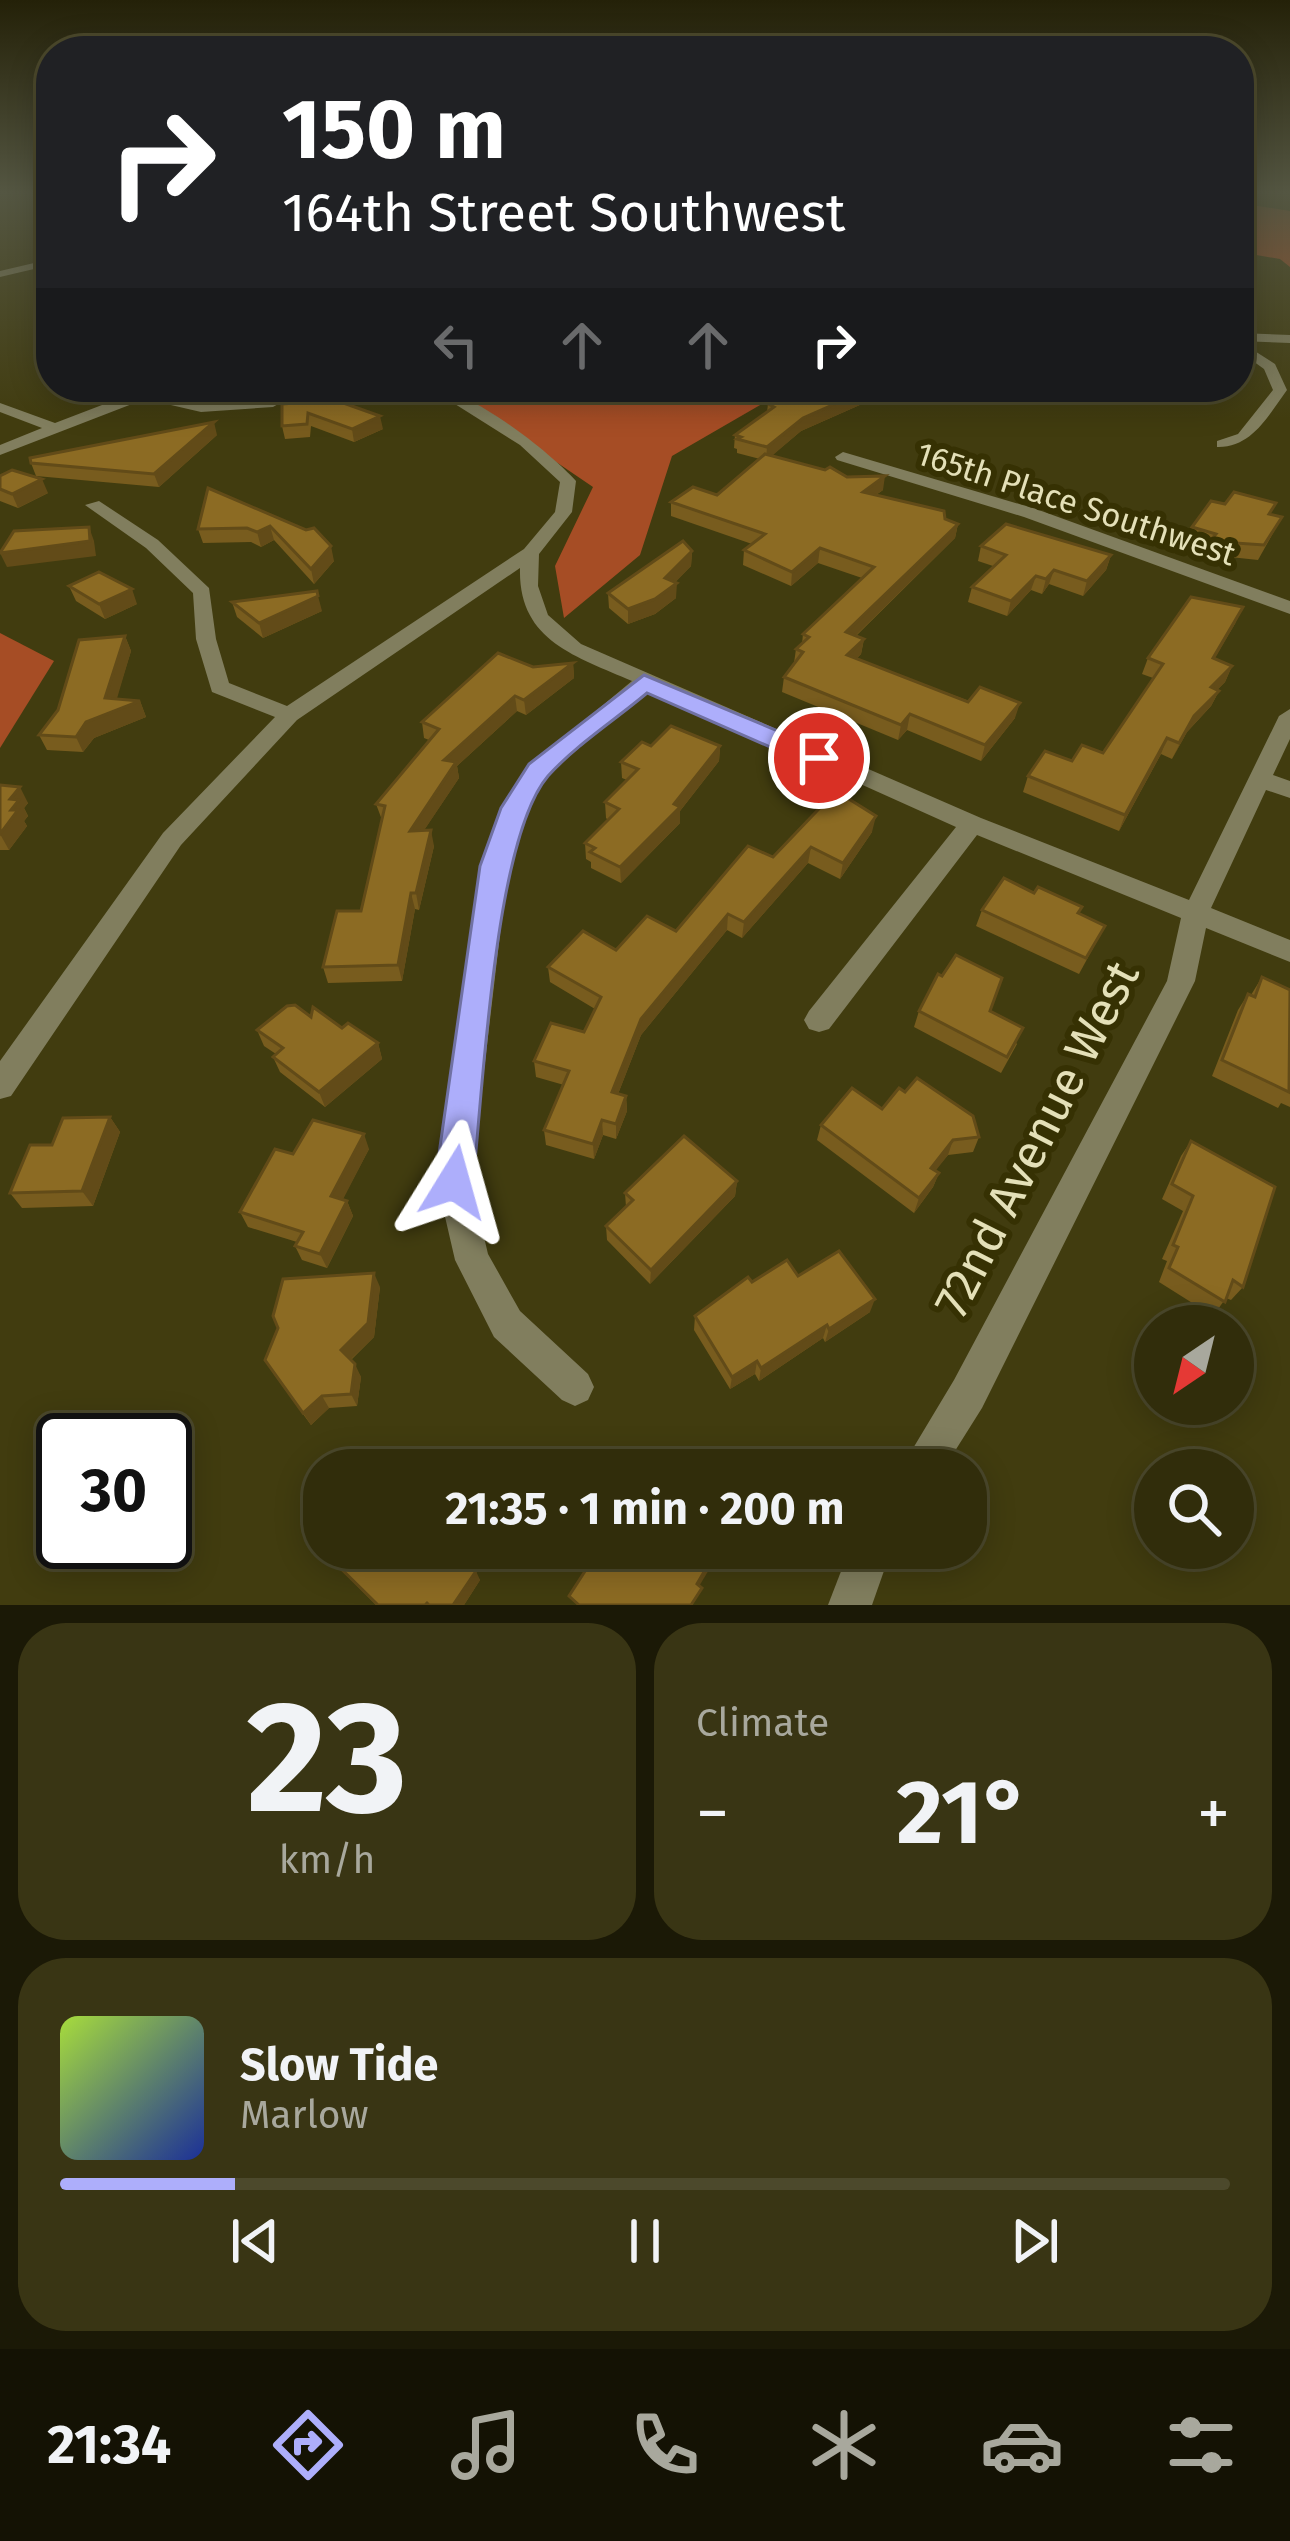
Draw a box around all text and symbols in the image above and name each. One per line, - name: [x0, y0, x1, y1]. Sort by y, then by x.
- text: 150 m: [282, 79, 506, 180]
- icon: right: [84, 84, 240, 240]
- text: 164th Street Southwest: [282, 181, 846, 245]
- icon: left: [423, 312, 489, 378]
- icon: ahead: [549, 312, 615, 378]
- icon: ahead: [675, 312, 741, 378]
- icon: right: [801, 312, 867, 378]
- street label: 165th Place Southwest: [912, 434, 1241, 574]
- pin: [768, 707, 870, 809]
- icon: arrive: [786, 725, 852, 791]
- street label: 72nd Avenue West: [922, 951, 1152, 1326]
- position arrow: [391, 1119, 517, 1245]
- north arrow: [1134, 1305, 1254, 1425]
- map controls: [1134, 1305, 1254, 1569]
- speed limit sign: 30: [36, 1413, 192, 1569]
- button: search: [1134, 1449, 1254, 1569]
- text: 21:35 · 1 min · 200 m: [445, 1482, 845, 1536]
- text: 23: [247, 1665, 408, 1852]
- text: Climate: [696, 1700, 829, 1746]
- text: 21°: [896, 1759, 1030, 1867]
- text: −: [696, 1774, 729, 1853]
- text: +: [1197, 1774, 1230, 1853]
- text: km/h: [279, 1837, 375, 1883]
- text: Slow Tide: [240, 2038, 438, 2092]
- text: Marlow: [240, 2092, 369, 2138]
- icon: previous: [222, 2208, 288, 2274]
- icon: pause: [612, 2208, 678, 2274]
- icon: next: [1002, 2208, 1068, 2274]
- icon: directions: [266, 2403, 350, 2487]
- icon: music: [444, 2403, 528, 2487]
- icon: phone: [623, 2403, 707, 2487]
- icon: climate: [802, 2403, 886, 2487]
- icon: car: [980, 2403, 1064, 2487]
- icon: filters: [1159, 2403, 1243, 2487]
- text: 21:34: [47, 2413, 171, 2477]

